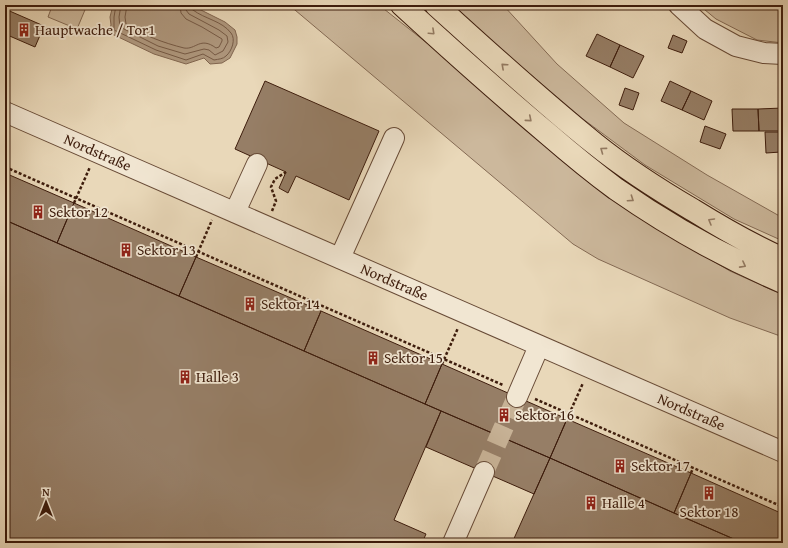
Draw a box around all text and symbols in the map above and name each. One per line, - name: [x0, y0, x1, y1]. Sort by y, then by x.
- place label: Hauptwache / Tor1: [35, 19, 156, 40]
- building icon: Hauptwache / Tor1: [16, 22, 32, 38]
- one-way arrow: [427, 28, 435, 35]
- one-way arrow: [501, 63, 509, 70]
- one-way arrow: [525, 114, 532, 121]
- street label: Nordstraße: [61, 128, 135, 176]
- one-way arrow: [600, 147, 607, 155]
- one-way arrow: [627, 194, 634, 201]
- place label: Sektor 12: [49, 201, 108, 222]
- building icon: Sektor 12: [30, 204, 46, 220]
- one-way arrow: [708, 219, 715, 226]
- place label: Sektor 13: [137, 239, 196, 260]
- building icon: Sektor 13: [118, 242, 134, 258]
- street label: Nordstraße: [358, 258, 432, 306]
- one-way arrow: [739, 260, 747, 268]
- place label: Sektor 14: [261, 293, 320, 314]
- building icon: Sektor 14: [242, 296, 258, 312]
- place label: Sektor 15: [384, 347, 443, 368]
- building icon: Sektor 15: [365, 350, 381, 366]
- place label: Halle 3: [196, 366, 239, 387]
- building icon: Halle 3: [177, 369, 193, 385]
- street label: Nordstraße: [654, 387, 729, 435]
- place label: Sektor 16: [515, 404, 574, 425]
- building icon: Sektor 16: [496, 407, 512, 423]
- place label: Sektor 17: [631, 455, 690, 476]
- building icon: Sektor 17: [612, 458, 628, 474]
- north arrow: [26, 482, 66, 522]
- text: N: [42, 484, 50, 500]
- building icon: Sektor 18: [701, 485, 717, 501]
- place label: Halle 4: [602, 492, 645, 513]
- building icon: Halle 4: [583, 495, 599, 511]
- place label: Sektor 18: [680, 501, 738, 522]

